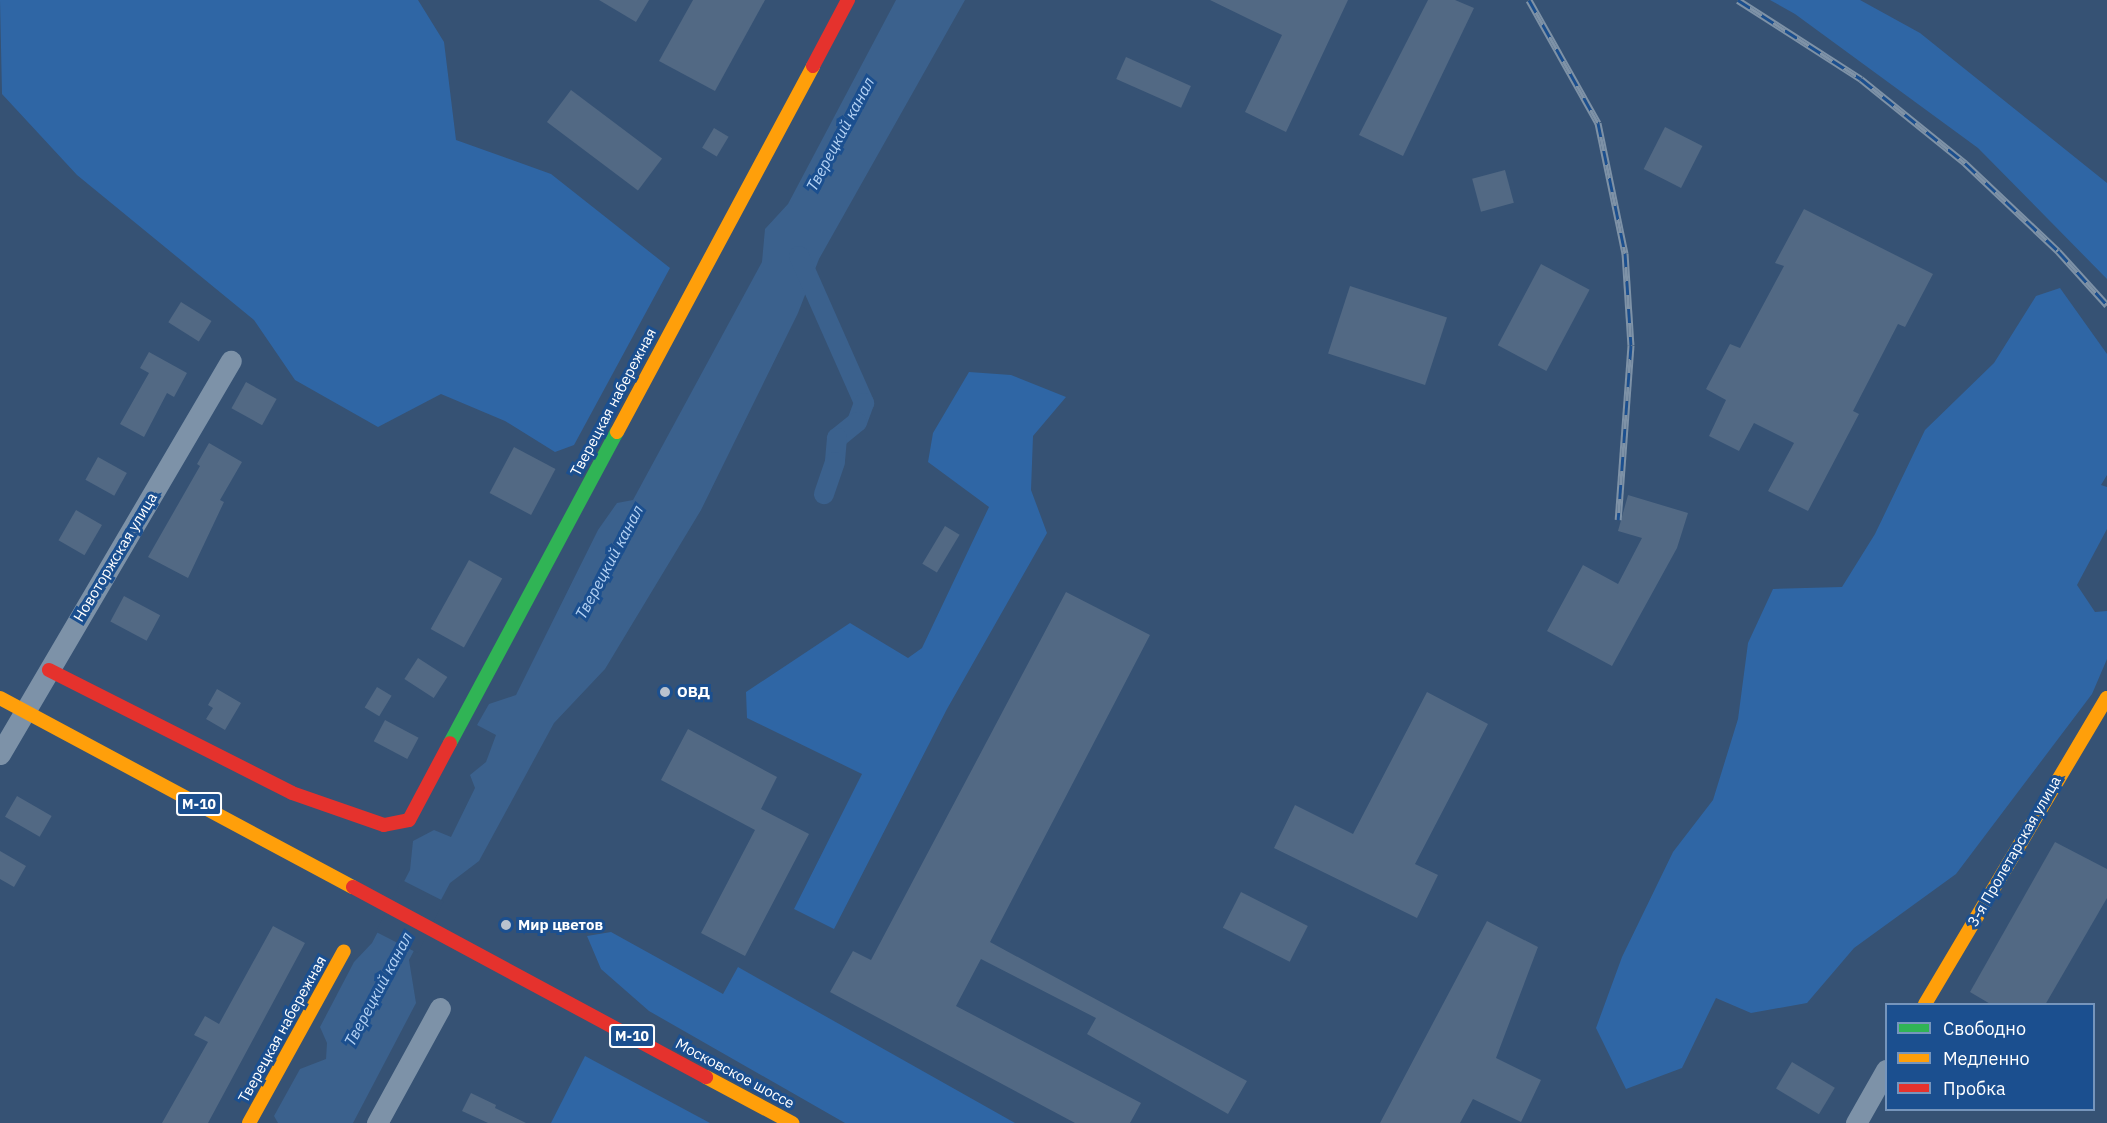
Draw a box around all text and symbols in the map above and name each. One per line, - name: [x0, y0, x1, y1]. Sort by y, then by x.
- water label: Тверецкий канал: [802, 74, 878, 194]
- street label: Тверецкая набережная: [566, 325, 660, 479]
- street label: Новоторжская улица: [69, 489, 161, 625]
- water label: Тверецкий канал: [571, 502, 647, 622]
- place label: ОВД: [677, 683, 710, 701]
- marker: ОВД: [658, 685, 672, 699]
- street label: 3-я Пролетарская улица: [1963, 773, 2065, 929]
- road number: М-10: [175, 793, 223, 815]
- place label: Мир цветов: [518, 916, 603, 934]
- marker: Мир цветов: [499, 918, 513, 932]
- water label: Тверецкий канал: [340, 929, 416, 1049]
- street label: Тверецкая набережная: [234, 953, 330, 1105]
- legend: [1885, 1003, 2095, 1111]
- text: Свободно: [1943, 1017, 2026, 1040]
- road number: М-10: [608, 1025, 656, 1047]
- street label: Московское шоссе: [672, 1034, 798, 1112]
- text: Медленно: [1943, 1047, 2030, 1070]
- text: Пробка: [1943, 1077, 2006, 1100]

